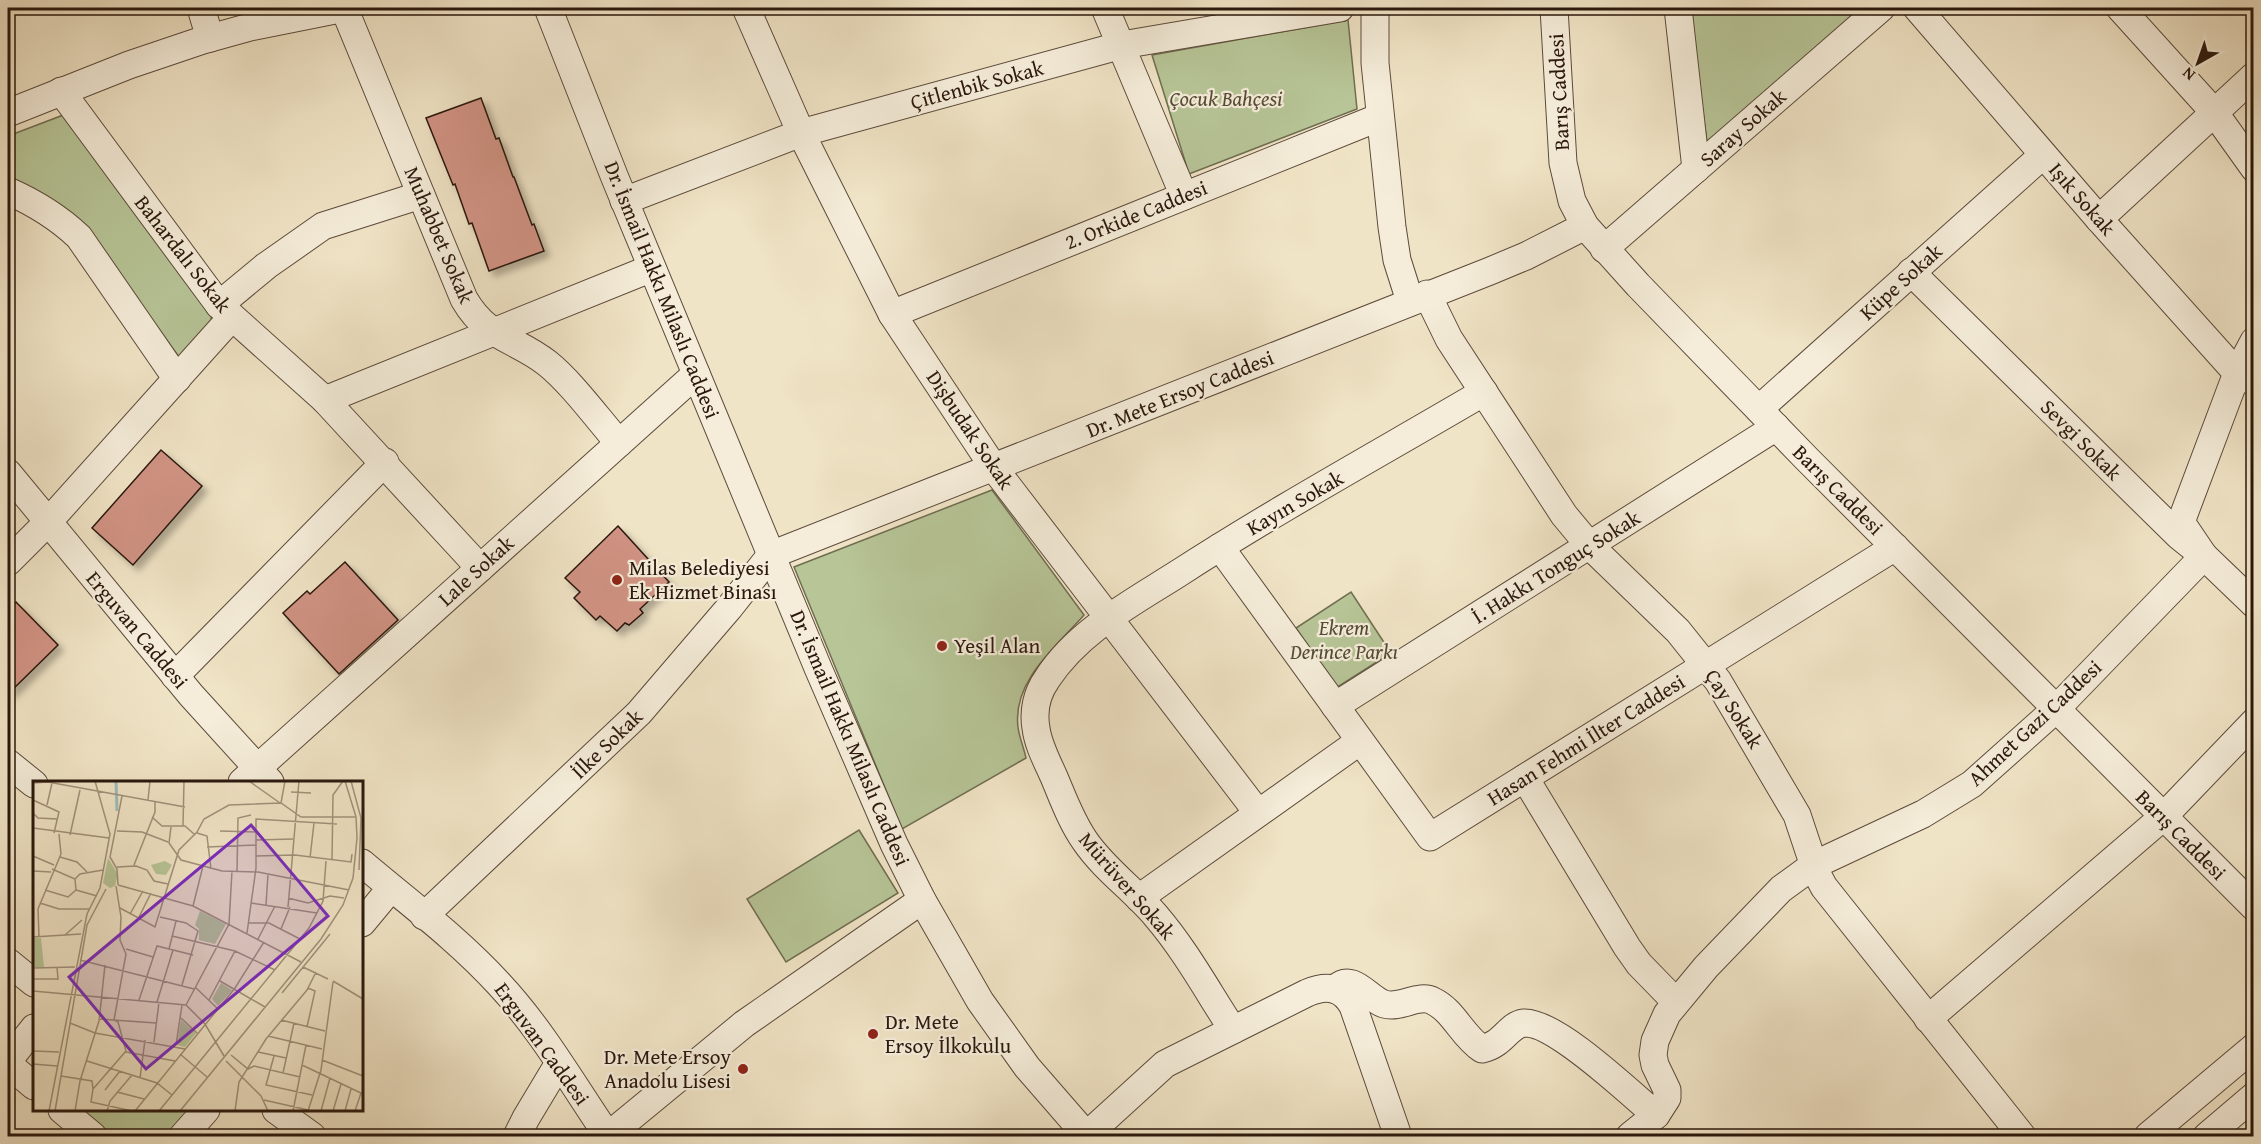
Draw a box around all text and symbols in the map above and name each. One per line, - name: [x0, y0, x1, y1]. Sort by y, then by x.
- street label: Barış Caddesi: [1540, 33, 1577, 151]
- north arrow: [2168, 33, 2228, 93]
- street label: Çitlenbik Sokak: [907, 52, 1047, 117]
- text: N: [2176, 62, 2200, 87]
- street label: Saray Sokak: [1693, 81, 1793, 174]
- park label: Çocuk Bahçesi: [1169, 83, 1283, 114]
- street label: Işık Sokak: [2042, 155, 2123, 242]
- street label: Dr. İsmail Hakkı Milaslı Caddesi: [597, 156, 728, 423]
- street label: Muhabbet Sokak: [397, 161, 482, 308]
- street label: 2. Orkide Caddesi: [1060, 172, 1212, 257]
- street label: Bahardalı Sokak: [128, 188, 239, 319]
- street label: Küpe Sokak: [1852, 236, 1949, 327]
- street label: Dr. Mete Ersoy Caddesi: [1081, 342, 1278, 445]
- street label: Dişbudak Sokak: [919, 364, 1022, 496]
- street label: Sevgi Sokak: [2034, 392, 2129, 488]
- street label: Barış Caddesi: [1786, 437, 1891, 542]
- street label: Kayın Sokak: [1241, 462, 1349, 543]
- street label: İ. Hakkı Tonguç Sokak: [1466, 502, 1646, 631]
- street label: Lale Sokak: [431, 528, 521, 613]
- place label: Milas Belediyesi Ek Hizmet Binası: [629, 552, 777, 607]
- street label: Erguvan Caddesi: [79, 564, 196, 695]
- marker: Milas Belediyesi Ek Hizmet Binası: [610, 573, 624, 587]
- street label: Dr. İsmail Hakkı Milaslı Caddesi: [782, 605, 919, 871]
- park label: Ekrem Derince Parkı: [1289, 612, 1398, 667]
- place label: Yeşil Alan: [954, 630, 1041, 661]
- marker: Yeşil Alan: [935, 639, 949, 653]
- street label: Ahmet Gazi Caddesi: [1961, 652, 2109, 793]
- street label: Çay Sokak: [1698, 663, 1771, 755]
- street label: Hasan Fehmi İlter Caddesi: [1481, 666, 1691, 813]
- street label: İlke Sokak: [564, 701, 650, 786]
- inset map: [33, 781, 363, 1111]
- street label: Barış Caddesi: [2129, 782, 2234, 887]
- street label: Mürüver Sokak: [1072, 825, 1183, 947]
- street label: Erguvan Caddesi: [487, 976, 598, 1112]
- place label: Dr. Mete Ersoy İlkokulu: [885, 1006, 1012, 1061]
- marker: Dr. Mete Ersoy İlkokulu: [866, 1027, 880, 1041]
- place label: Dr. Mete Ersoy Anadolu Lisesi: [604, 1041, 732, 1096]
- marker: Dr. Mete Ersoy Anadolu Lisesi: [736, 1062, 750, 1076]

